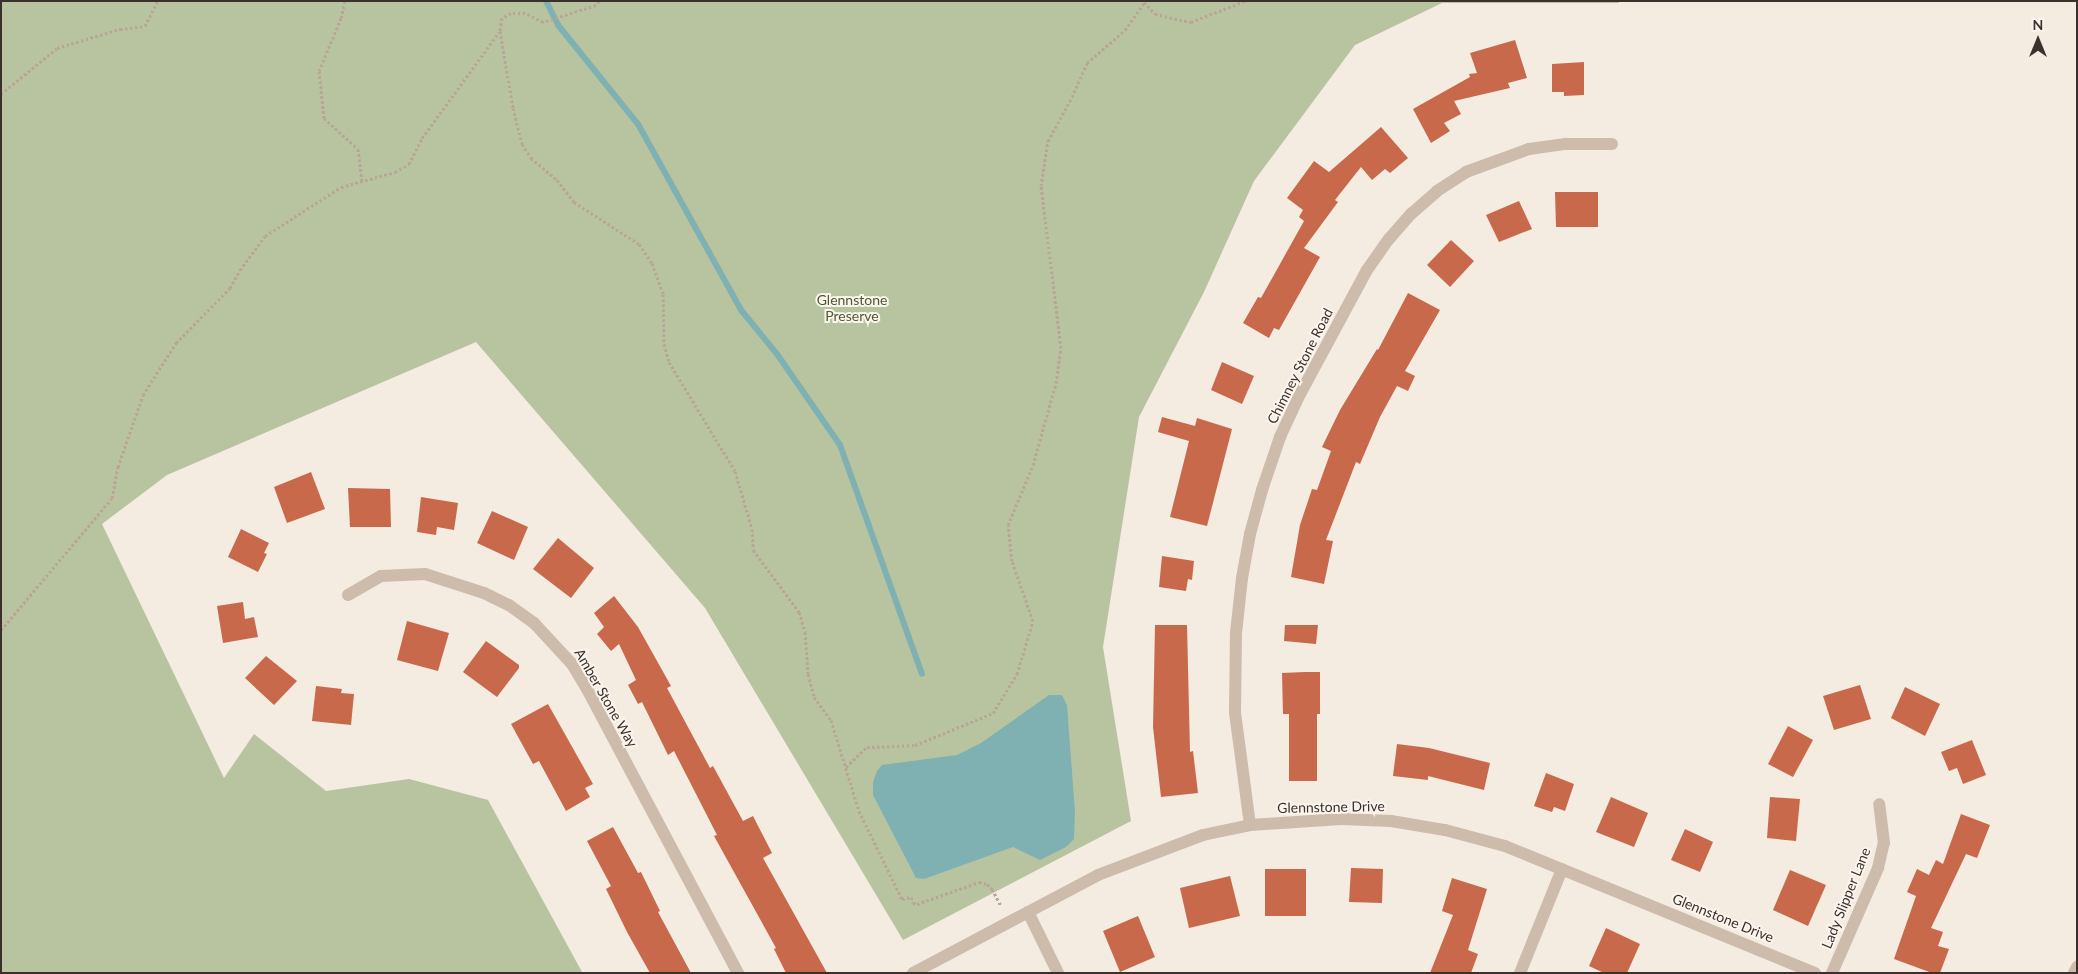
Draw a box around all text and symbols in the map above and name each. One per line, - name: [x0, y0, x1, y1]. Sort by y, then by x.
- north arrow: [2013, 15, 2063, 65]
- text: N: [2033, 16, 2043, 33]
- park label: Glennstone Preserve: [817, 292, 887, 324]
- street label: Chimney Stone Road: [1263, 305, 1337, 427]
- street label: Amber Stone Way: [571, 645, 641, 751]
- street label: Glennstone Drive: [1277, 798, 1385, 816]
- street label: Lady Slipper Lane: [1818, 845, 1874, 951]
- street label: Glennstone Drive: [1670, 890, 1776, 946]

